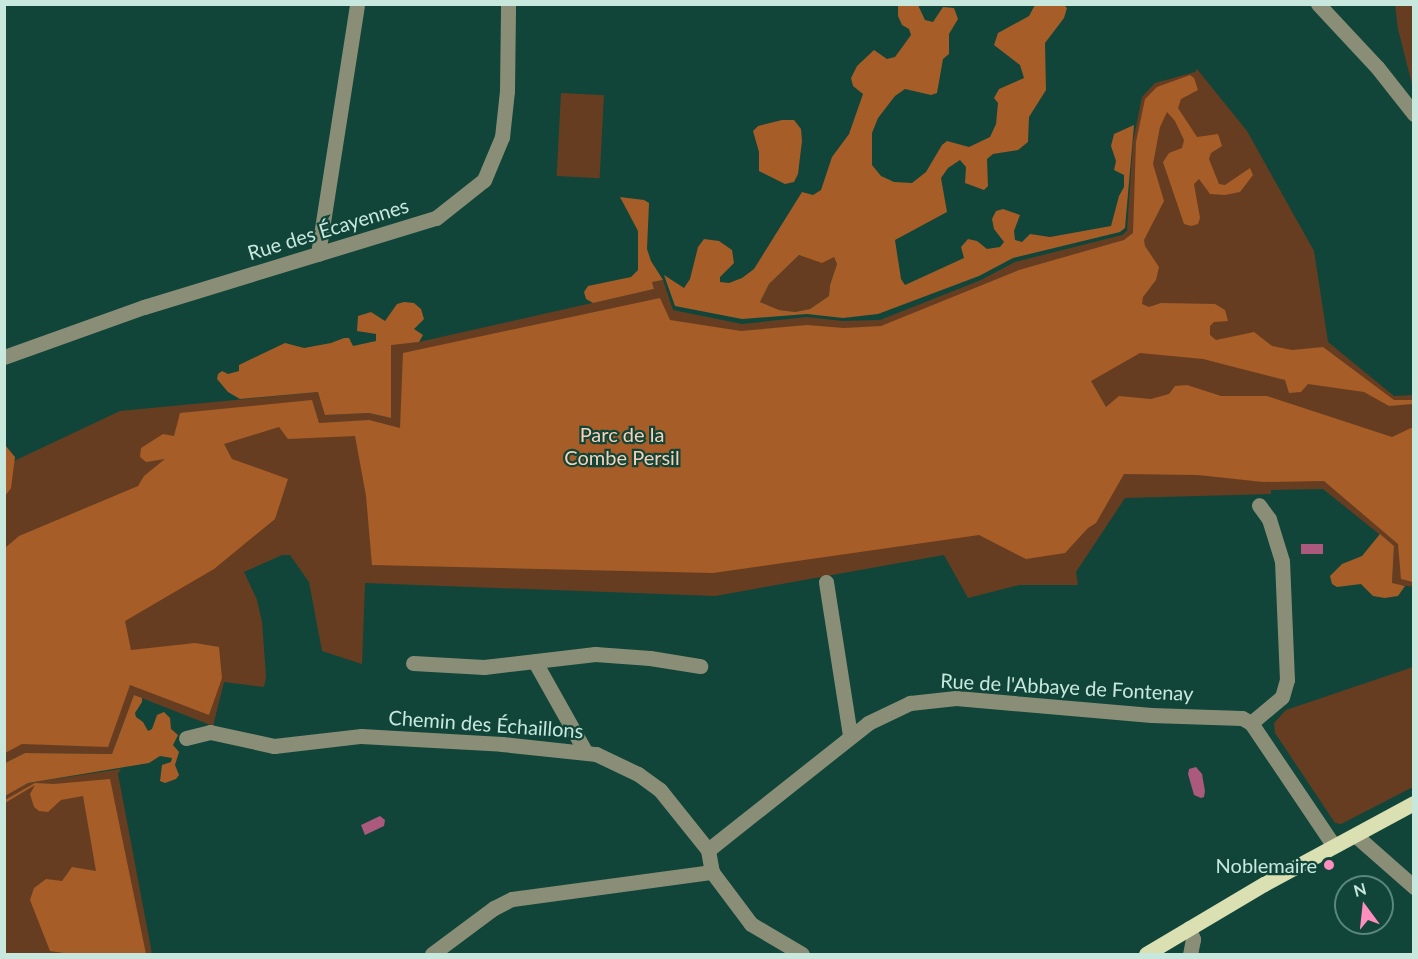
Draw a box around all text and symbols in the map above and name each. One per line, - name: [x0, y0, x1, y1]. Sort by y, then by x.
- street label: Rue des Écayennes: [245, 193, 411, 265]
- park label: Parc de la Combe Persil: [564, 423, 680, 470]
- street label: Rue de l'Abbaye de Fontenay: [940, 668, 1194, 706]
- street label: Chemin des Échaillons: [388, 705, 584, 743]
- place label: Noblemaire: [1216, 853, 1317, 877]
- marker: Noblemaire: [1322, 858, 1336, 872]
- north arrow: [1334, 875, 1394, 935]
- text: N: [1351, 878, 1368, 900]

